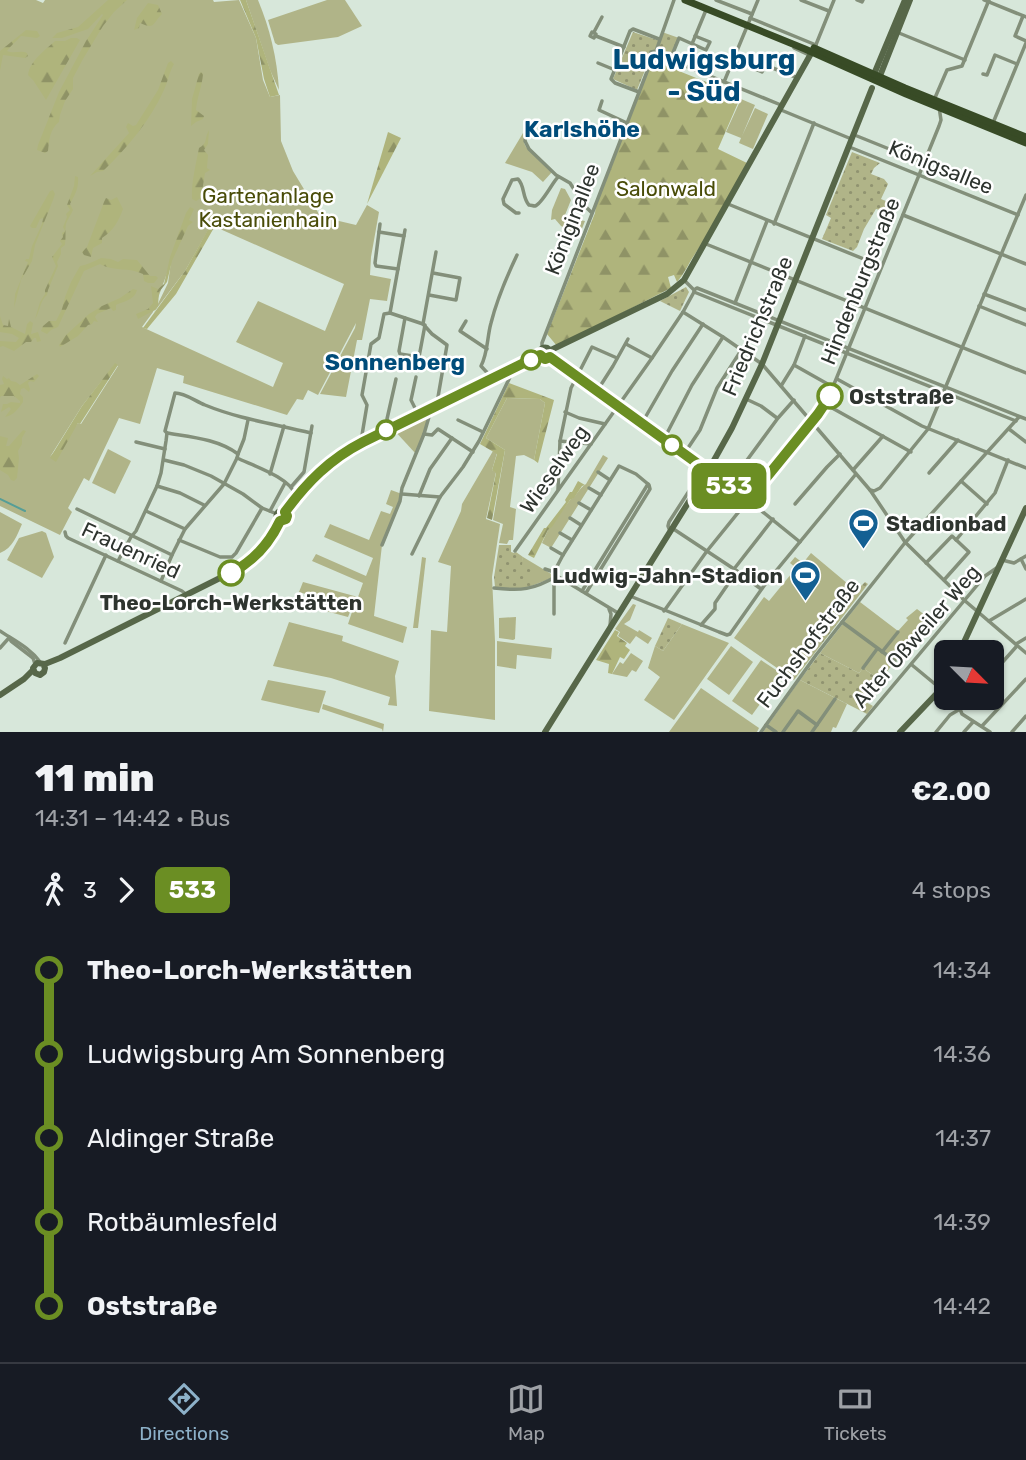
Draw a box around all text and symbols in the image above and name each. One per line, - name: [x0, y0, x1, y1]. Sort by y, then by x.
- district label: Ludwigsburg - Süd: [613, 43, 795, 108]
- district label: Karlshöhe: [524, 115, 640, 143]
- street label: Königsallee: [885, 135, 997, 199]
- street label: Königinallee: [539, 160, 605, 278]
- park label: Salonwald: [616, 176, 716, 201]
- park label: Gartenanlage Kastanienhain: [198, 183, 338, 232]
- street label: Hindenburgstraße: [815, 194, 905, 368]
- street label: Friedrichstraße: [716, 252, 798, 400]
- district label: Sonnenberg: [325, 348, 465, 376]
- unlabelled marker: [521, 350, 541, 370]
- marker: Oststraße: [817, 383, 843, 409]
- place label: Oststraße: [849, 384, 954, 409]
- unlabelled marker: [376, 420, 396, 440]
- street label: Wieselweg: [514, 420, 594, 518]
- unlabelled marker: [662, 435, 682, 455]
- line badge: 533: [689, 463, 769, 509]
- text: 533: [705, 472, 753, 500]
- sports icon: Stadionbad: [846, 506, 880, 550]
- place label: Stadionbad: [886, 511, 1007, 536]
- street label: Frauenried: [78, 516, 184, 584]
- sports icon: Ludwig-Jahn-Stadion: [789, 558, 823, 602]
- street label: Alter Oßweiler Weg: [847, 559, 985, 713]
- marker: Theo-Lorch-Werkstätten: [218, 560, 244, 586]
- place label: Ludwig-Jahn-Stadion: [552, 563, 783, 588]
- street label: Fuchshofstraße: [751, 574, 865, 712]
- place label: Theo-Lorch-Werkstätten: [100, 590, 362, 615]
- north arrow: [934, 640, 1004, 710]
- map controls: [934, 640, 1004, 710]
- text: 11 min: [35, 755, 154, 801]
- text: €2.00: [911, 776, 991, 807]
- text: 14:31 – 14:42 · Bus: [35, 804, 230, 832]
- icon: walk: [35, 871, 73, 909]
- icon: forward: [107, 871, 145, 909]
- text: 3: [83, 876, 97, 904]
- text: 533: [169, 876, 216, 904]
- text: 4 stops: [912, 876, 991, 904]
- text: Theo-Lorch-Werkstätten: [87, 955, 412, 986]
- text: 14:34: [933, 956, 991, 984]
- text: Ludwigsburg Am Sonnenberg: [87, 1039, 445, 1070]
- text: 14:36: [933, 1040, 991, 1068]
- text: Aldinger Straße: [87, 1123, 274, 1154]
- text: 14:37: [935, 1124, 991, 1152]
- text: Rotbäumlesfeld: [87, 1207, 278, 1238]
- text: 14:39: [934, 1208, 991, 1236]
- text: Oststraße: [87, 1291, 217, 1322]
- text: 14:42: [933, 1292, 991, 1320]
- tab: Directions: [139, 1380, 229, 1445]
- tab: Map: [507, 1380, 545, 1445]
- tab: Tickets: [824, 1380, 887, 1445]

